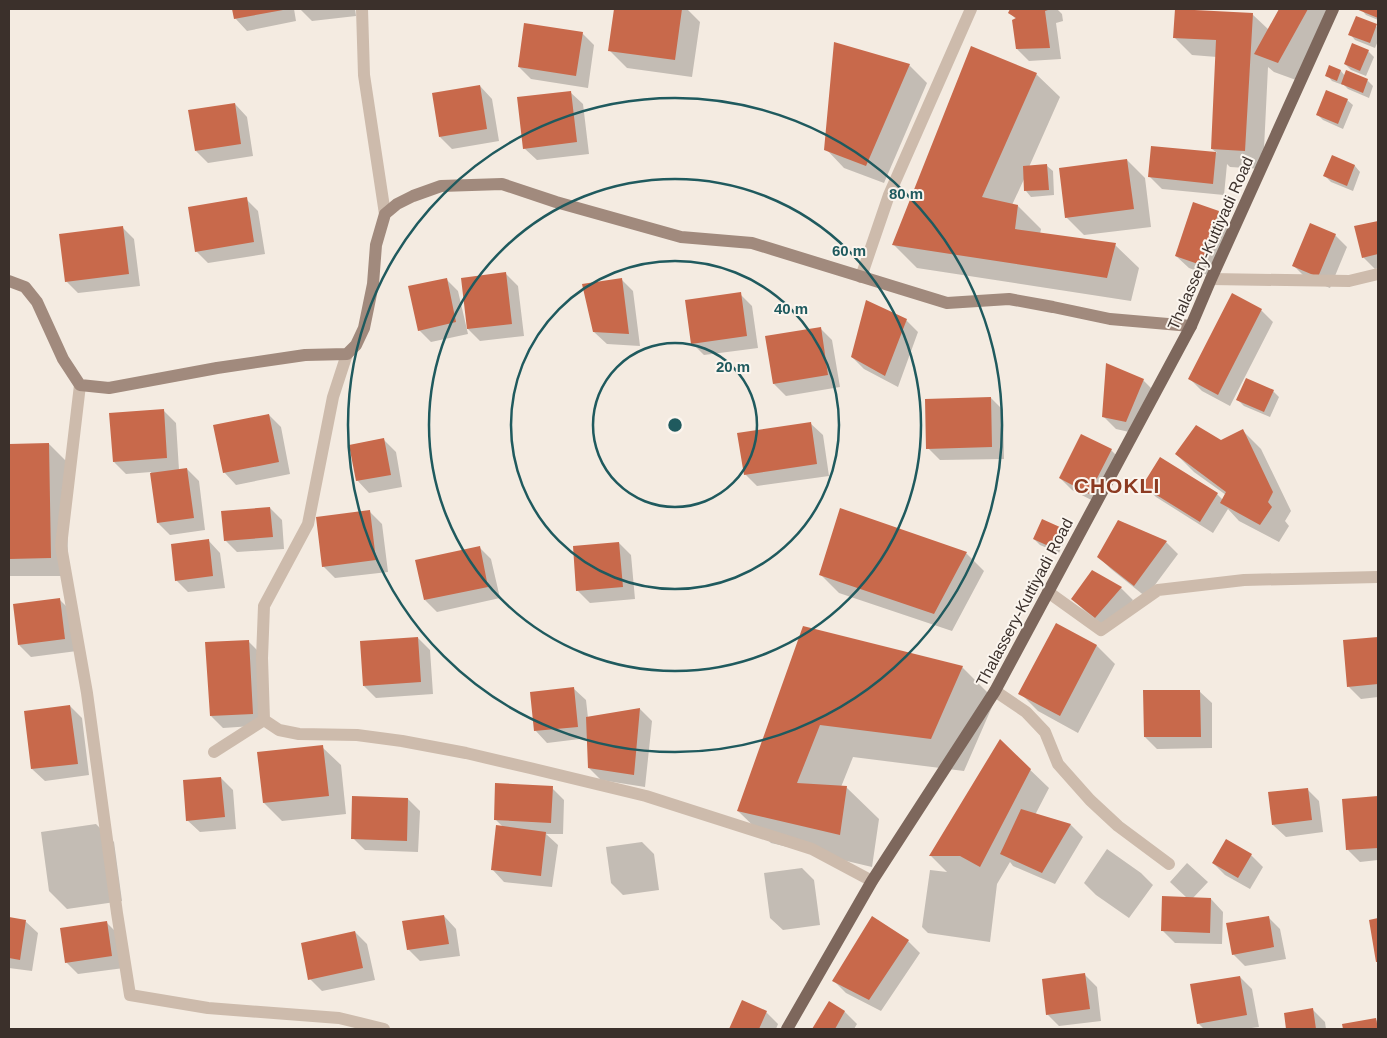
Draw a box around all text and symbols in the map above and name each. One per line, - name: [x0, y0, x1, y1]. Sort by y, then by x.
- street label: Thalassery-Kuttiyadi Road: [1165, 154, 1256, 332]
- text: 80 m: [889, 185, 923, 202]
- text: 60 m: [832, 242, 866, 259]
- text: 40 m: [774, 300, 808, 317]
- text: 20 m: [716, 358, 750, 375]
- centre of rings: [666, 416, 684, 434]
- district label: CHOKLI: [1074, 474, 1160, 497]
- street label: Thalassery-Kuttiyadi Road: [973, 515, 1076, 689]

